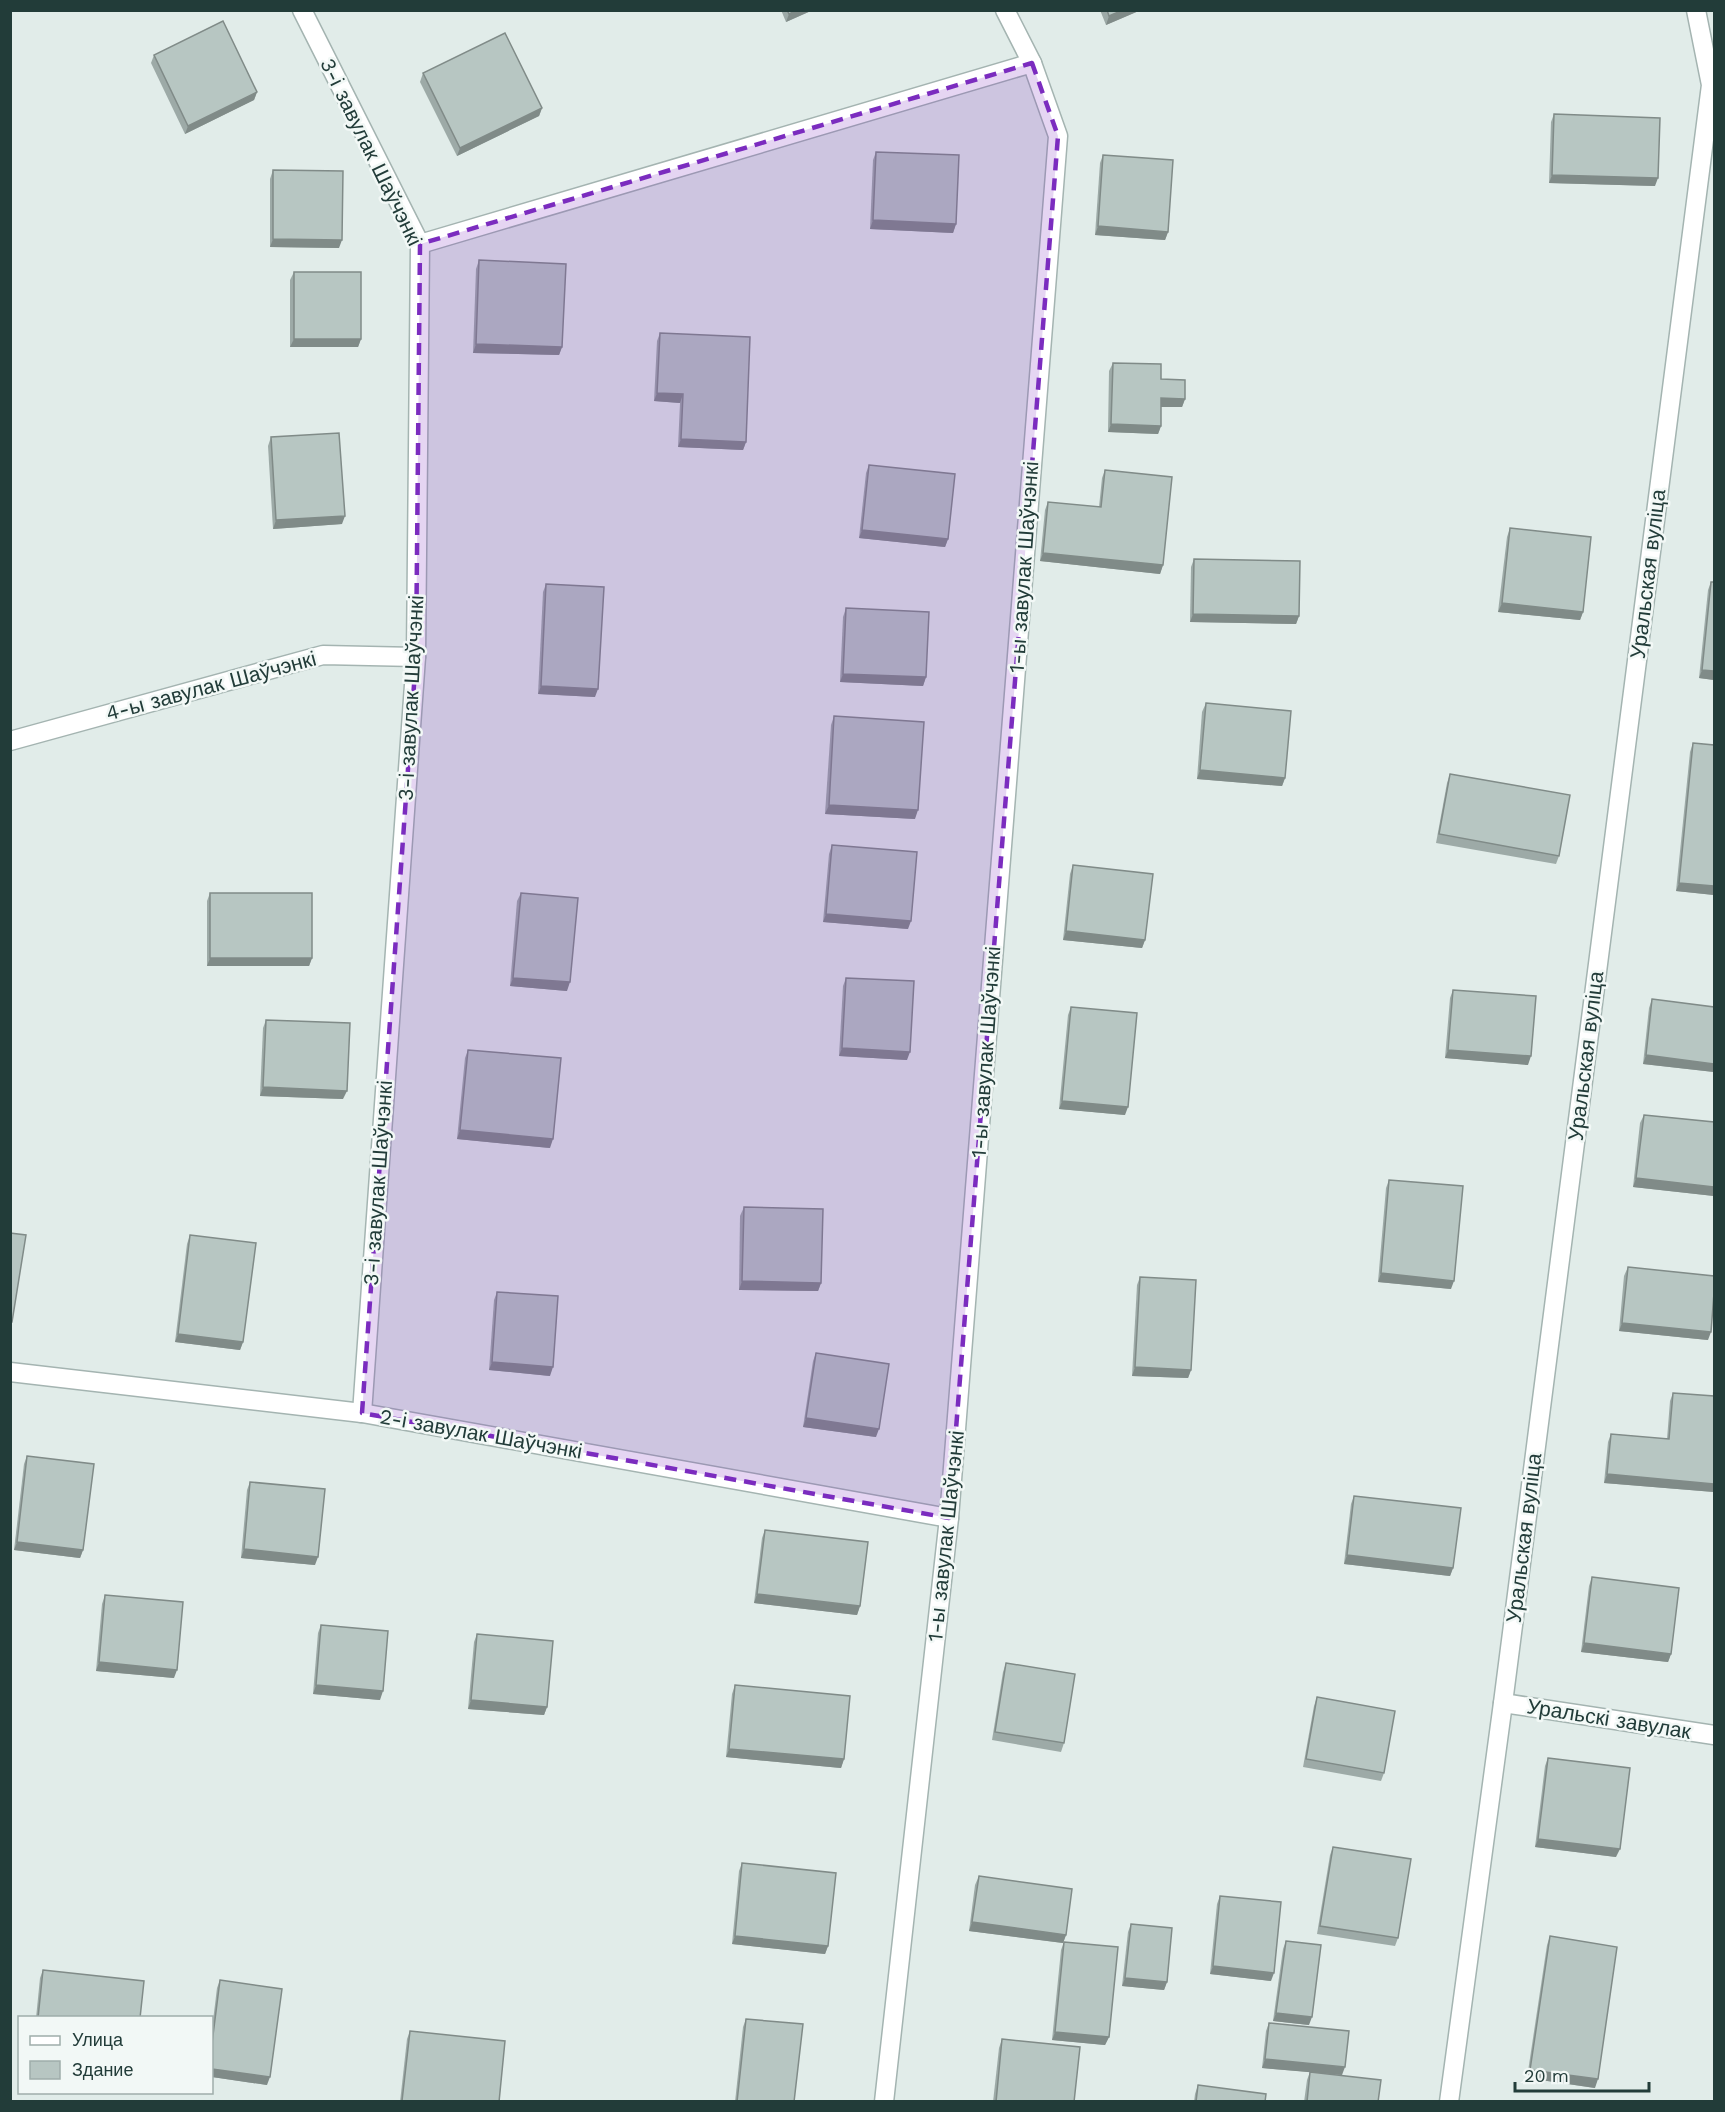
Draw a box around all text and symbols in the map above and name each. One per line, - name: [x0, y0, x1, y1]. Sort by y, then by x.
- street label: 3-і завулак Шаўчэнкі: [315, 54, 428, 250]
- street label: 1-ы завулак Шаўчэнкі: [1004, 460, 1043, 674]
- street label: Уральская вуліца: [1625, 487, 1670, 660]
- street label: 3-і завулак Шаўчэнкі: [393, 595, 428, 801]
- street label: 4-ы завулак Шаўчэнкі: [103, 645, 319, 726]
- street label: 1-ы завулак Шаўчэнкі: [966, 945, 1005, 1159]
- street label: Уральская вуліца: [1563, 969, 1608, 1142]
- street label: 3-і завулак Шаўчэнкі: [358, 1080, 397, 1286]
- street label: 2-і завулак Шаўчэнкі: [378, 1403, 584, 1464]
- street label: 1-ы завулак Шаўчэнкі: [922, 1429, 969, 1643]
- street label: Уральская вуліца: [1501, 1451, 1546, 1624]
- street label: Уральскі завулак: [1525, 1693, 1694, 1744]
- legend: [18, 2016, 213, 2094]
- text: Улица: [72, 2029, 124, 2050]
- scale bar: [1515, 2055, 1648, 2093]
- text: Здание: [72, 2059, 133, 2080]
- text: 20 m: [1524, 2065, 1569, 2086]

